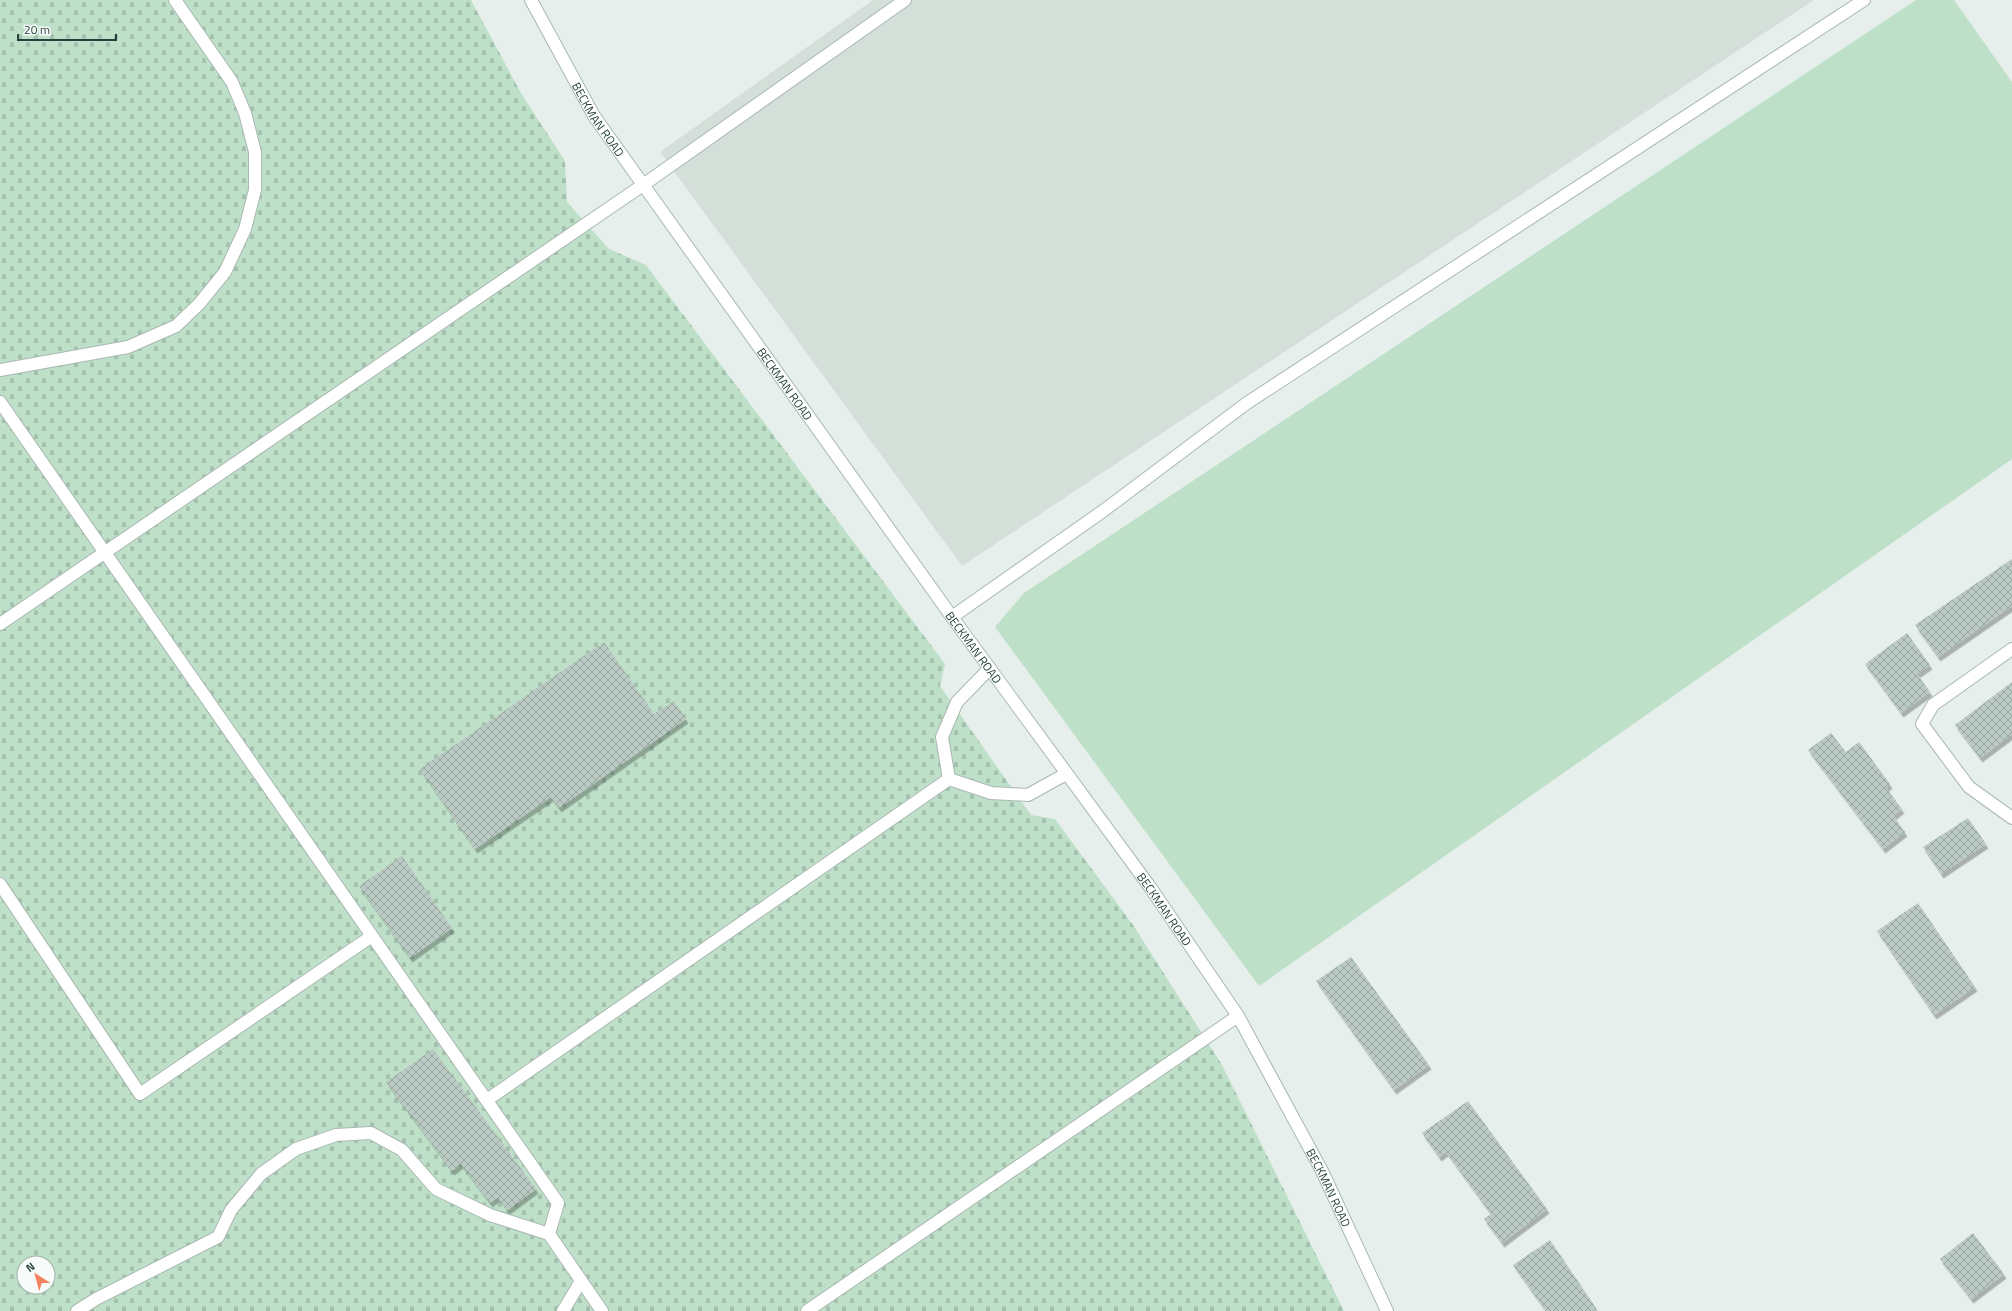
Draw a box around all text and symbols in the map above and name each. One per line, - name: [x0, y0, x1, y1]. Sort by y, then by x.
- scale bar: [18, 16, 116, 42]
- text: 20 m: [24, 20, 50, 39]
- street label: BECKMAN ROAD: [568, 78, 630, 161]
- street label: BECKMAN ROAD: [753, 343, 818, 424]
- street label: BECKMAN ROAD: [941, 607, 1007, 687]
- street label: BECKMAN ROAD: [1133, 868, 1197, 950]
- street label: BECKMAN ROAD: [1302, 1145, 1356, 1230]
- north arrow: [16, 1255, 56, 1295]
- text: N: [22, 1258, 38, 1276]

